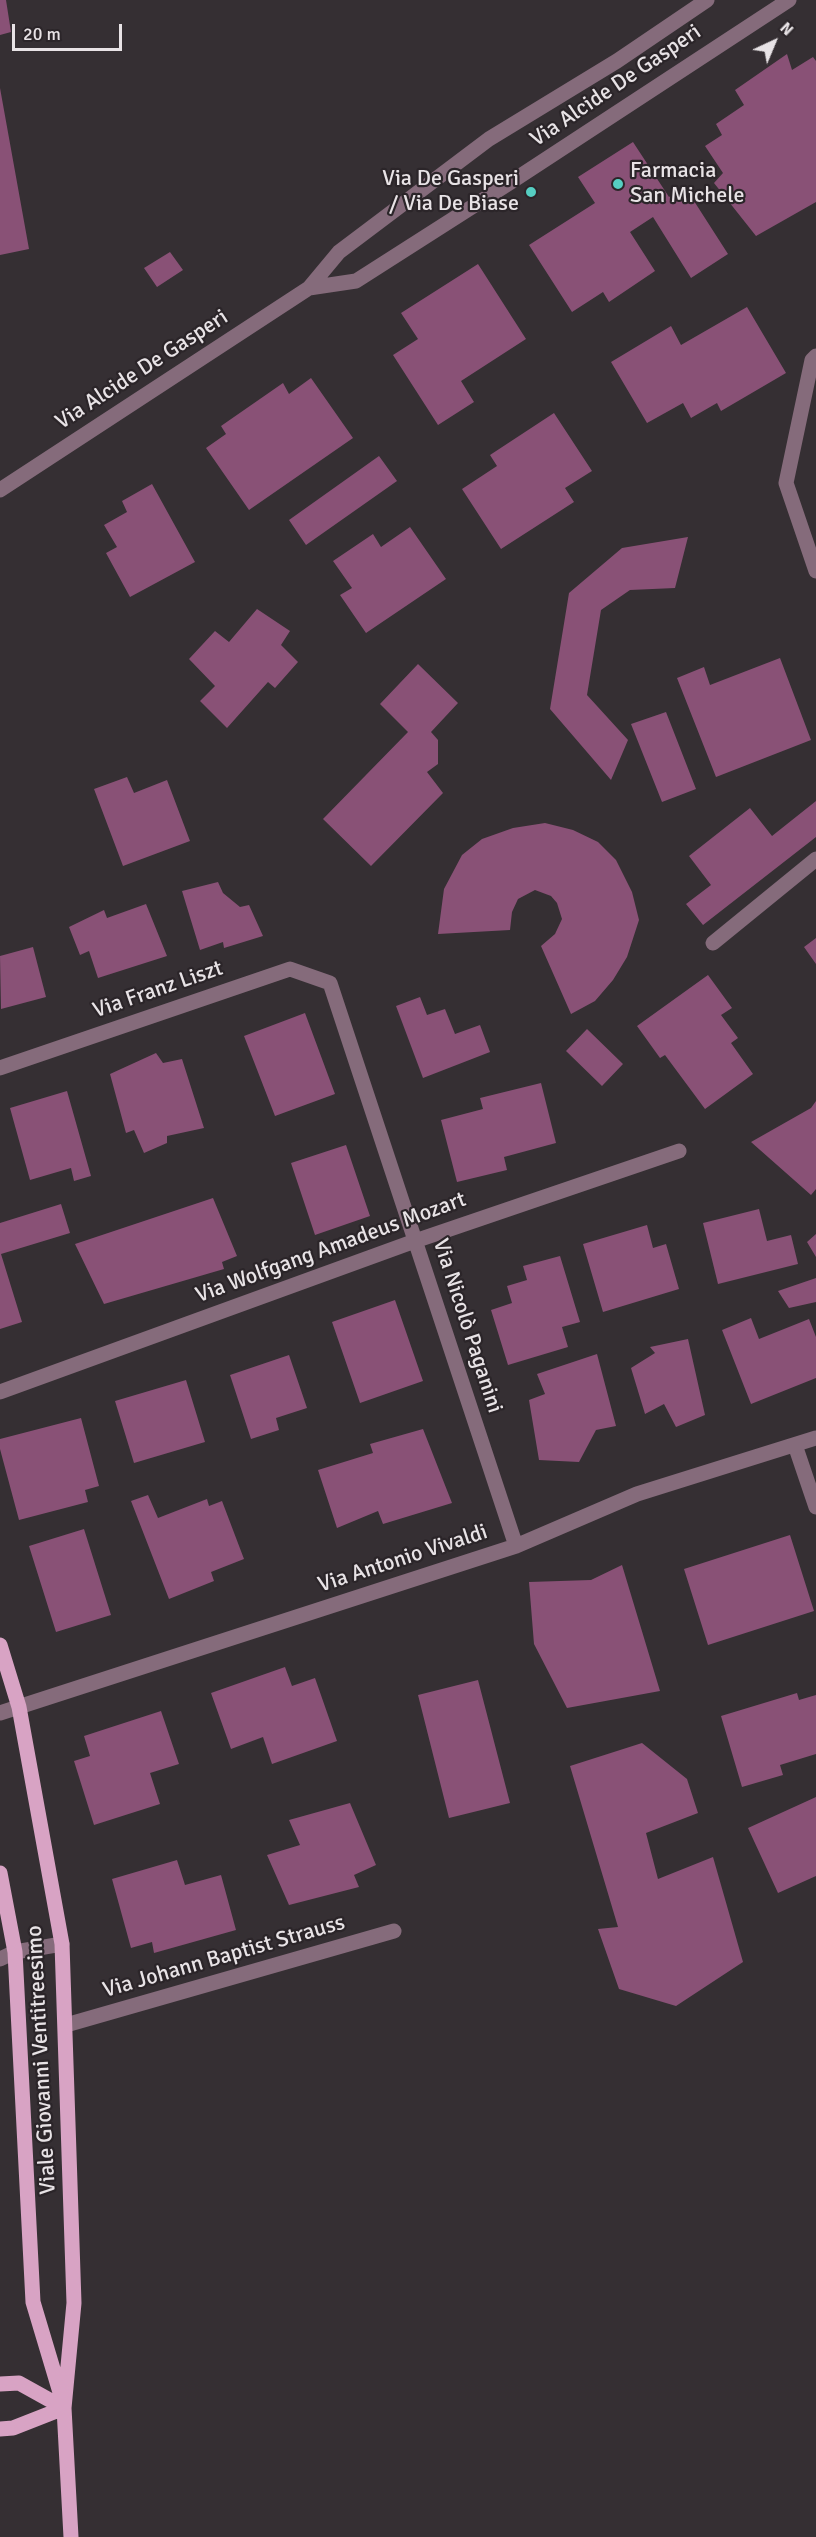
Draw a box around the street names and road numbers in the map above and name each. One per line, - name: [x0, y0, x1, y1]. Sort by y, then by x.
- street label: Via Alcide De Gasperi: [526, 19, 706, 153]
- street label: Via Alcide De Gasperi: [51, 304, 233, 436]
- street label: Via Franz Liszt: [90, 955, 226, 1025]
- street label: Via Wolfgang Amadeus Mozart: [192, 1187, 470, 1309]
- street label: Via Nicolò Paganini: [426, 1236, 508, 1416]
- street label: Via Antonio Vivaldi: [315, 1519, 491, 1599]
- street label: Via Johann Baptist Strauss: [100, 1910, 348, 2004]
- street label: Viale Giovanni Ventitreesimo: [22, 1925, 62, 2195]

